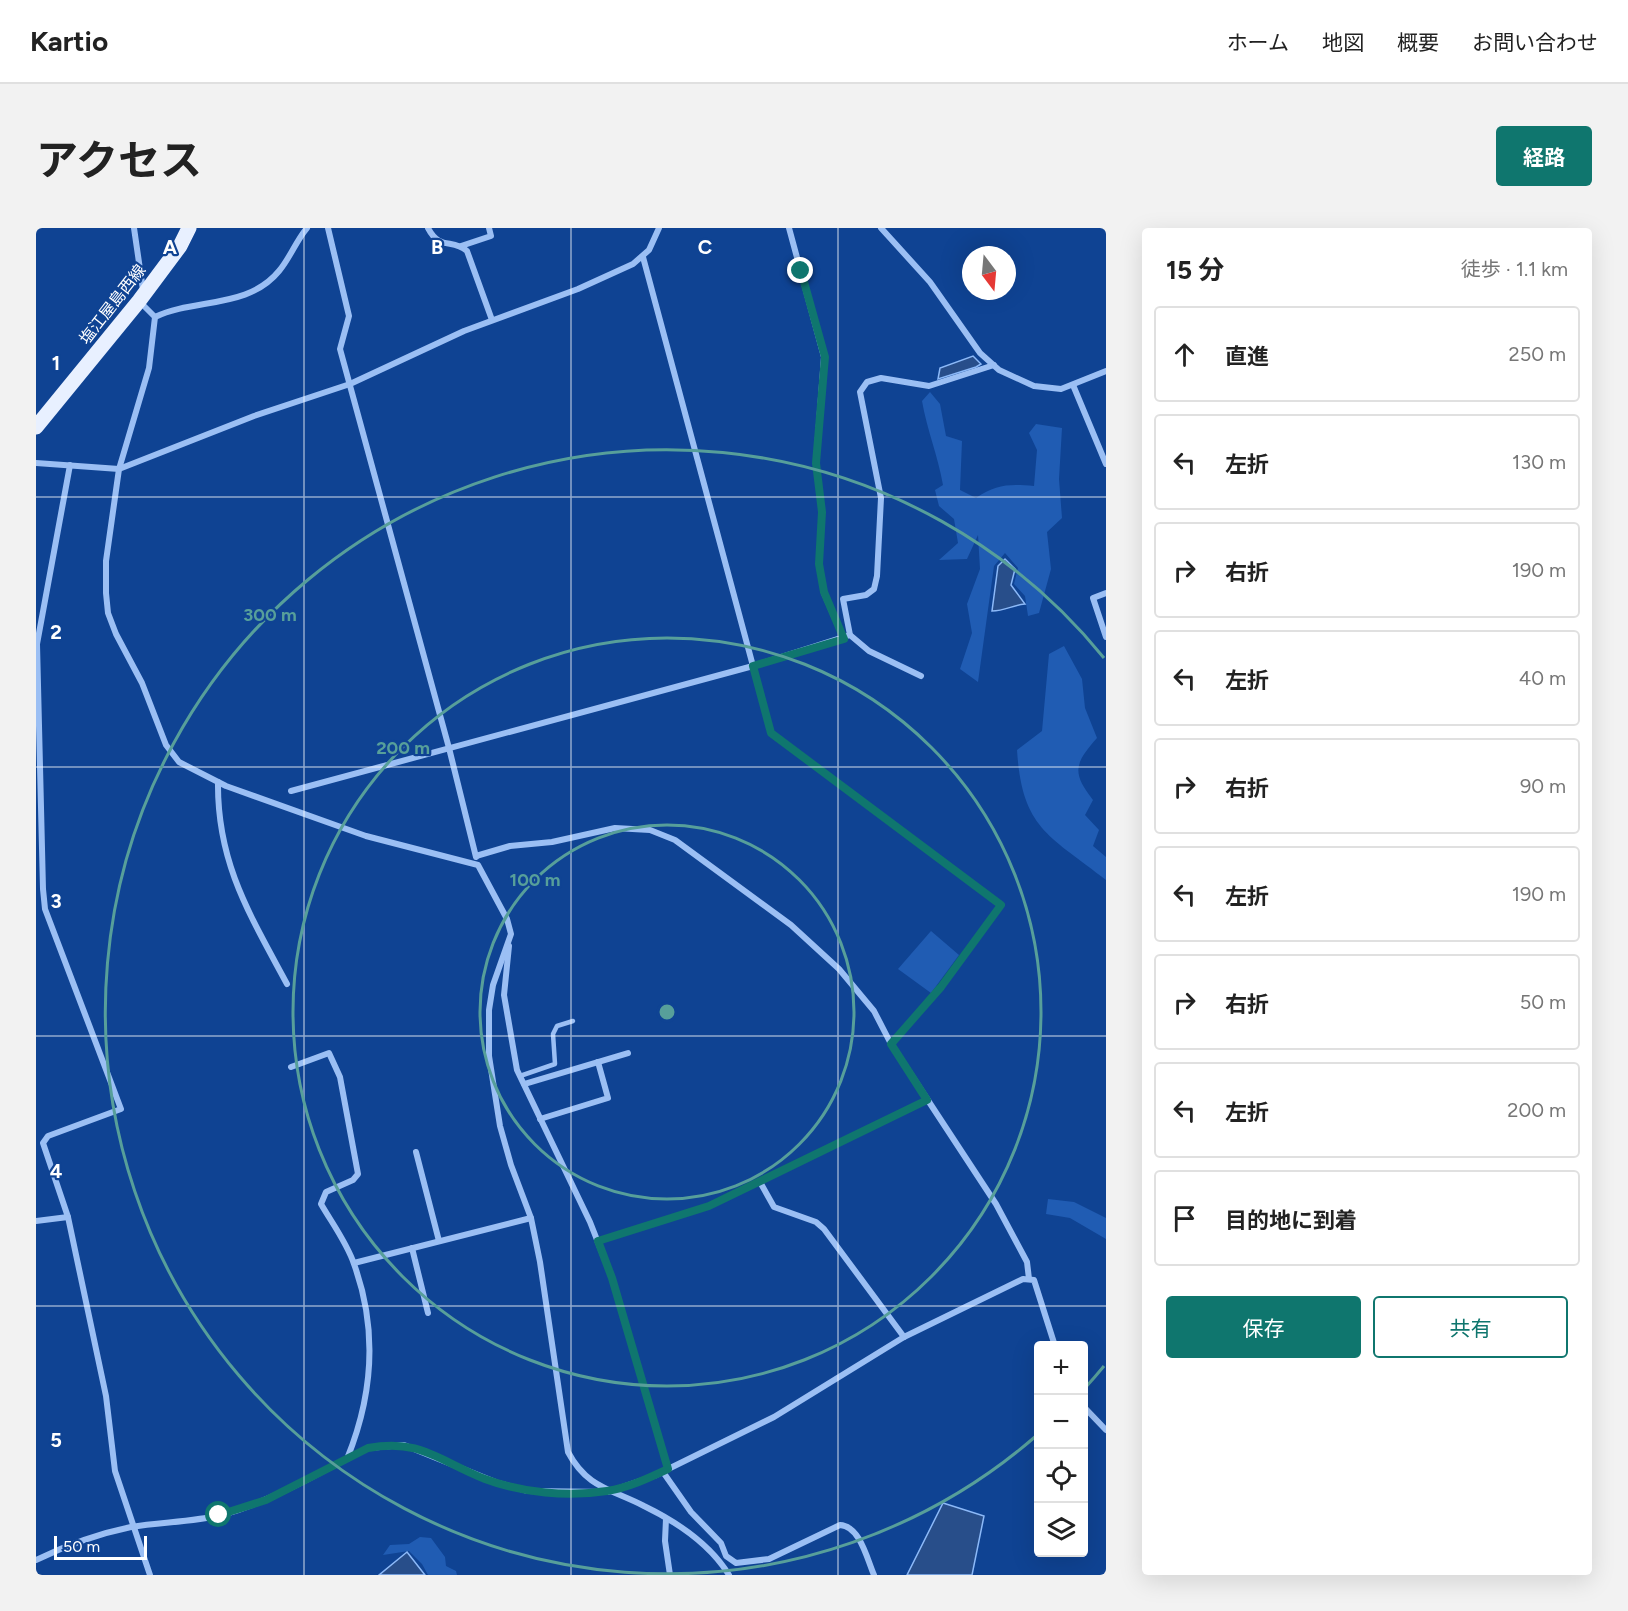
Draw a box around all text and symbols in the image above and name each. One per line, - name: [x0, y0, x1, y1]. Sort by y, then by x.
- text: Kartio: [30, 24, 108, 58]
- text: ホーム: [1227, 30, 1289, 55]
- text: 地図: [1322, 30, 1364, 55]
- text: 概要: [1397, 30, 1439, 55]
- text: お問い合わせ: [1472, 30, 1598, 55]
- button: 経路: [1496, 126, 1592, 186]
- text: アクセス: [36, 135, 202, 186]
- text: A: [163, 235, 178, 259]
- text: B: [431, 235, 443, 259]
- text: C: [698, 235, 712, 259]
- north arrow: [962, 246, 1016, 300]
- text: 15 分: [1166, 254, 1224, 286]
- route end: [787, 257, 813, 283]
- text: 徒歩 · 1.1 km: [1461, 257, 1568, 281]
- street label: 塩江屋島西線: [75, 261, 149, 348]
- icon: ahead: [1168, 338, 1201, 371]
- text: 250 m: [1509, 342, 1566, 366]
- text: 直進: [1225, 343, 1269, 370]
- text: 1: [52, 351, 60, 375]
- icon: left: [1168, 446, 1201, 479]
- text: 130 m: [1512, 450, 1566, 474]
- text: 左折: [1225, 451, 1269, 478]
- icon: right: [1168, 554, 1201, 587]
- text: 190 m: [1512, 558, 1566, 582]
- text: 右折: [1225, 559, 1269, 586]
- text: 300 m: [243, 604, 297, 626]
- text: 2: [50, 620, 62, 644]
- icon: left: [1168, 662, 1201, 695]
- text: 40 m: [1519, 666, 1566, 690]
- text: 左折: [1225, 667, 1269, 694]
- text: 200 m: [376, 737, 430, 759]
- icon: right: [1168, 770, 1201, 803]
- text: 90 m: [1520, 774, 1566, 798]
- text: 右折: [1225, 775, 1269, 802]
- text: 100 m: [510, 869, 560, 891]
- icon: left: [1168, 878, 1201, 911]
- text: 190 m: [1512, 882, 1566, 906]
- text: 左折: [1225, 883, 1269, 910]
- text: 3: [50, 889, 62, 913]
- icon: right: [1168, 986, 1201, 1019]
- text: 50 m: [1520, 990, 1566, 1014]
- text: 右折: [1225, 991, 1269, 1018]
- centre of rings: [657, 1002, 677, 1022]
- icon: left: [1168, 1094, 1201, 1127]
- text: 200 m: [1507, 1098, 1566, 1122]
- text: 左折: [1225, 1099, 1269, 1126]
- text: 4: [50, 1159, 63, 1183]
- icon: arrive: [1168, 1202, 1201, 1235]
- text: 目的地に到着: [1225, 1207, 1357, 1234]
- button: 保存: [1166, 1296, 1361, 1358]
- button: 共有: [1373, 1296, 1568, 1358]
- map controls: [1034, 1341, 1088, 1557]
- button: +: [1034, 1341, 1088, 1395]
- button: −: [1034, 1395, 1088, 1449]
- text: 5: [50, 1428, 62, 1452]
- button: locate: [1034, 1449, 1088, 1503]
- route start: [205, 1501, 231, 1527]
- button: layers: [1034, 1503, 1088, 1557]
- scale bar: [54, 1533, 147, 1560]
- text: 50 m: [63, 1537, 100, 1556]

